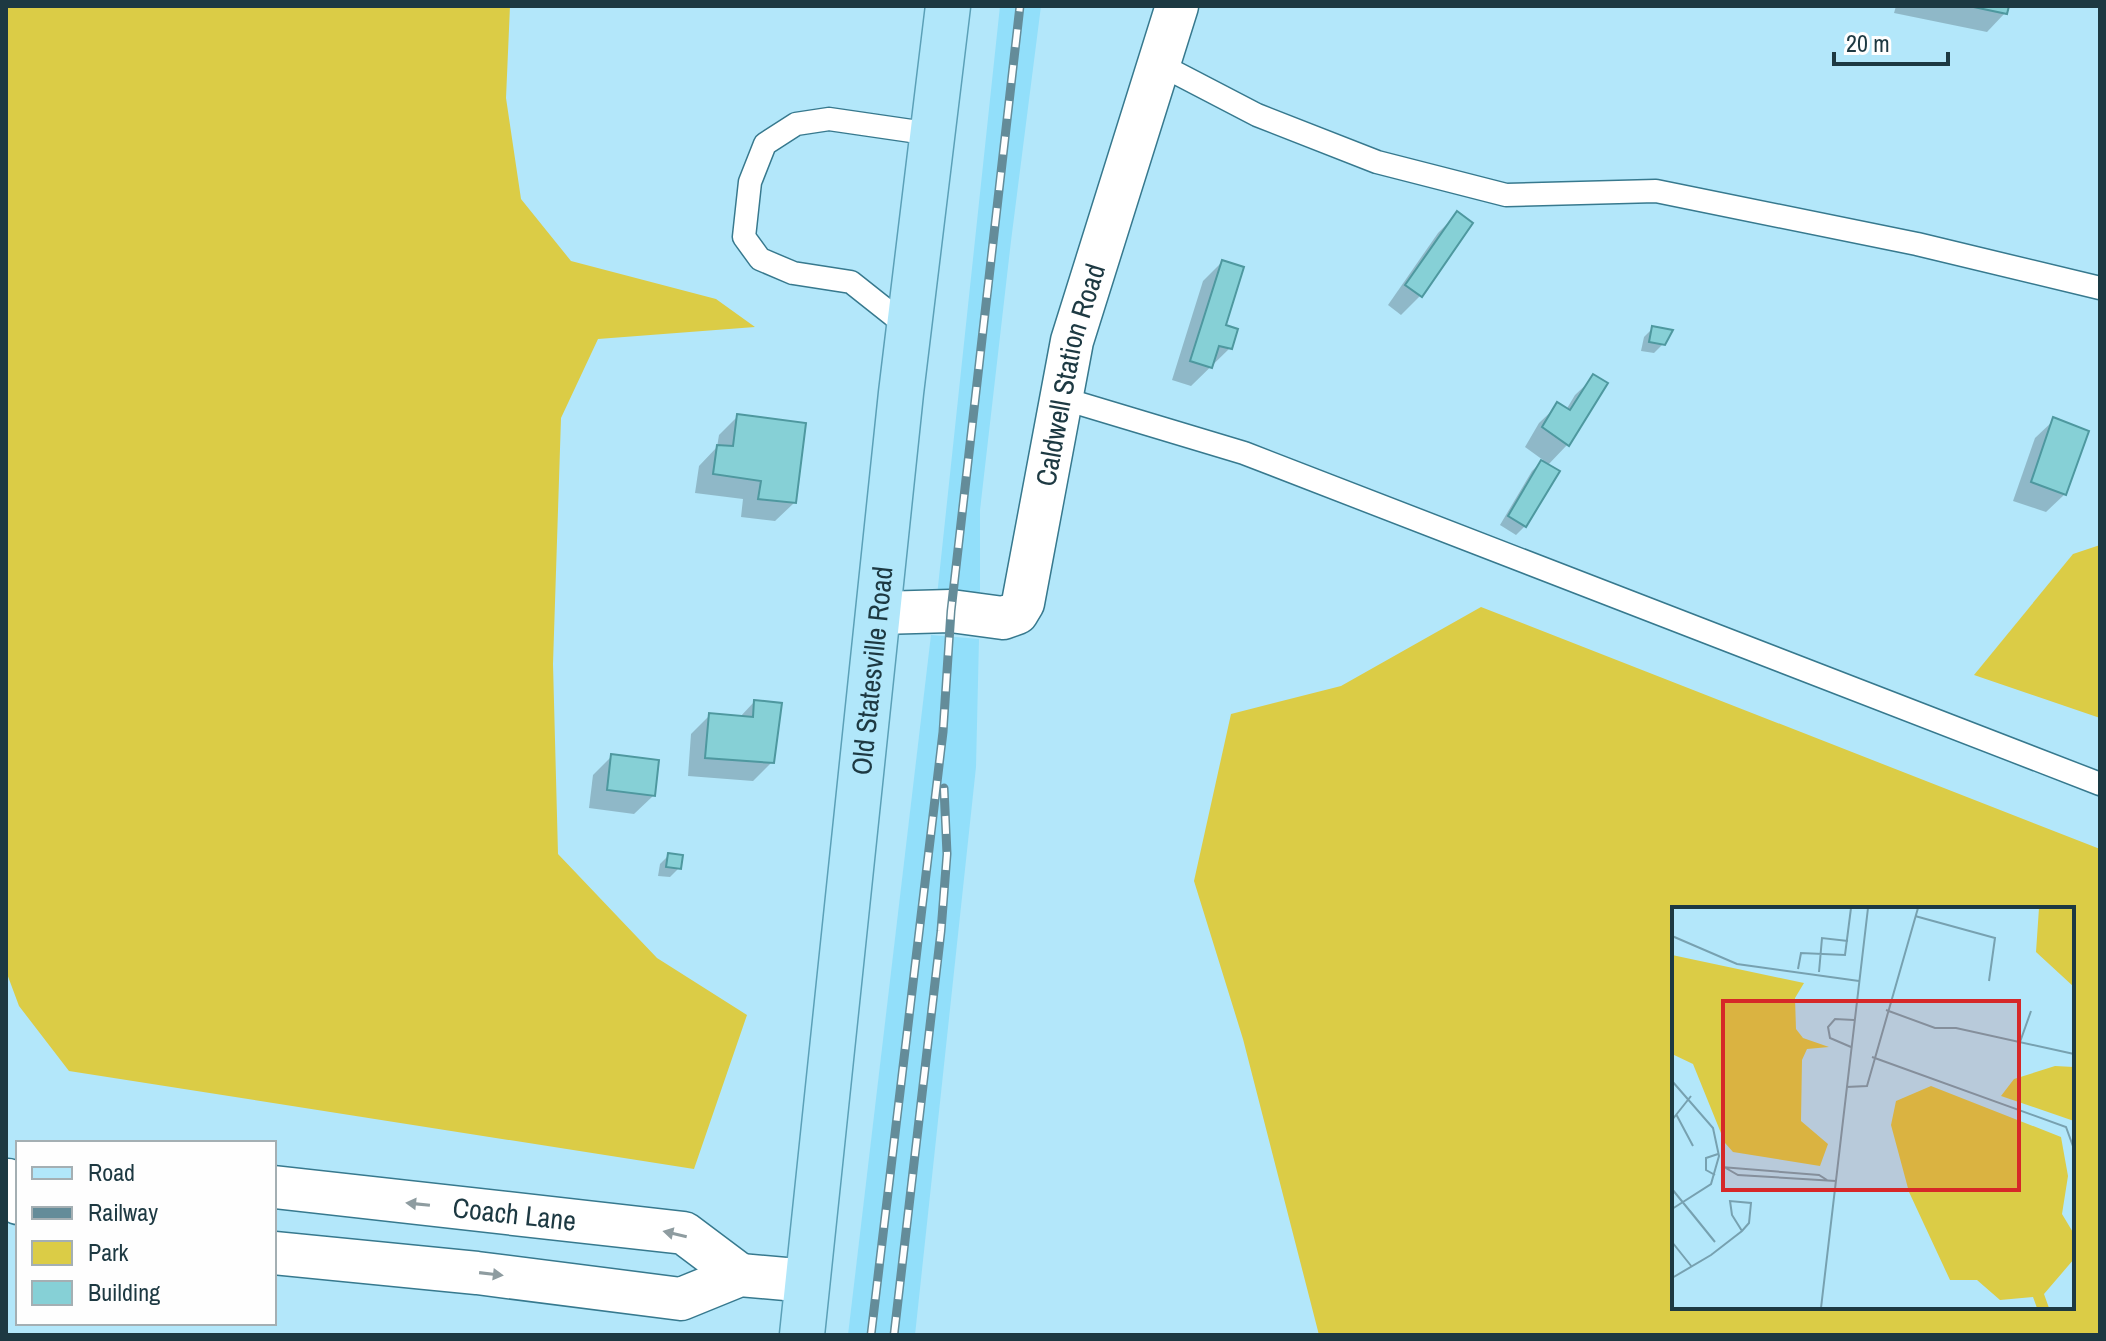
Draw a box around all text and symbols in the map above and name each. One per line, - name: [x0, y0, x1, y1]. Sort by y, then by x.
- scale bar: [1834, 16, 1948, 66]
- text: 20 m: [1846, 27, 1890, 59]
- street label: Caldwell Station Road: [1026, 259, 1114, 489]
- street label: Old Statesville Road: [842, 564, 902, 777]
- inset map: [1672, 907, 2074, 1309]
- legend: [16, 1141, 276, 1325]
- text: Road: [88, 1156, 135, 1188]
- street label: Coach Lane: [451, 1188, 578, 1240]
- text: Railway: [88, 1196, 158, 1228]
- one-way arrow: [405, 1198, 430, 1211]
- one-way arrow: [663, 1227, 688, 1240]
- text: Park: [88, 1236, 129, 1268]
- one-way arrow: [479, 1268, 504, 1281]
- text: Building: [88, 1276, 160, 1308]

